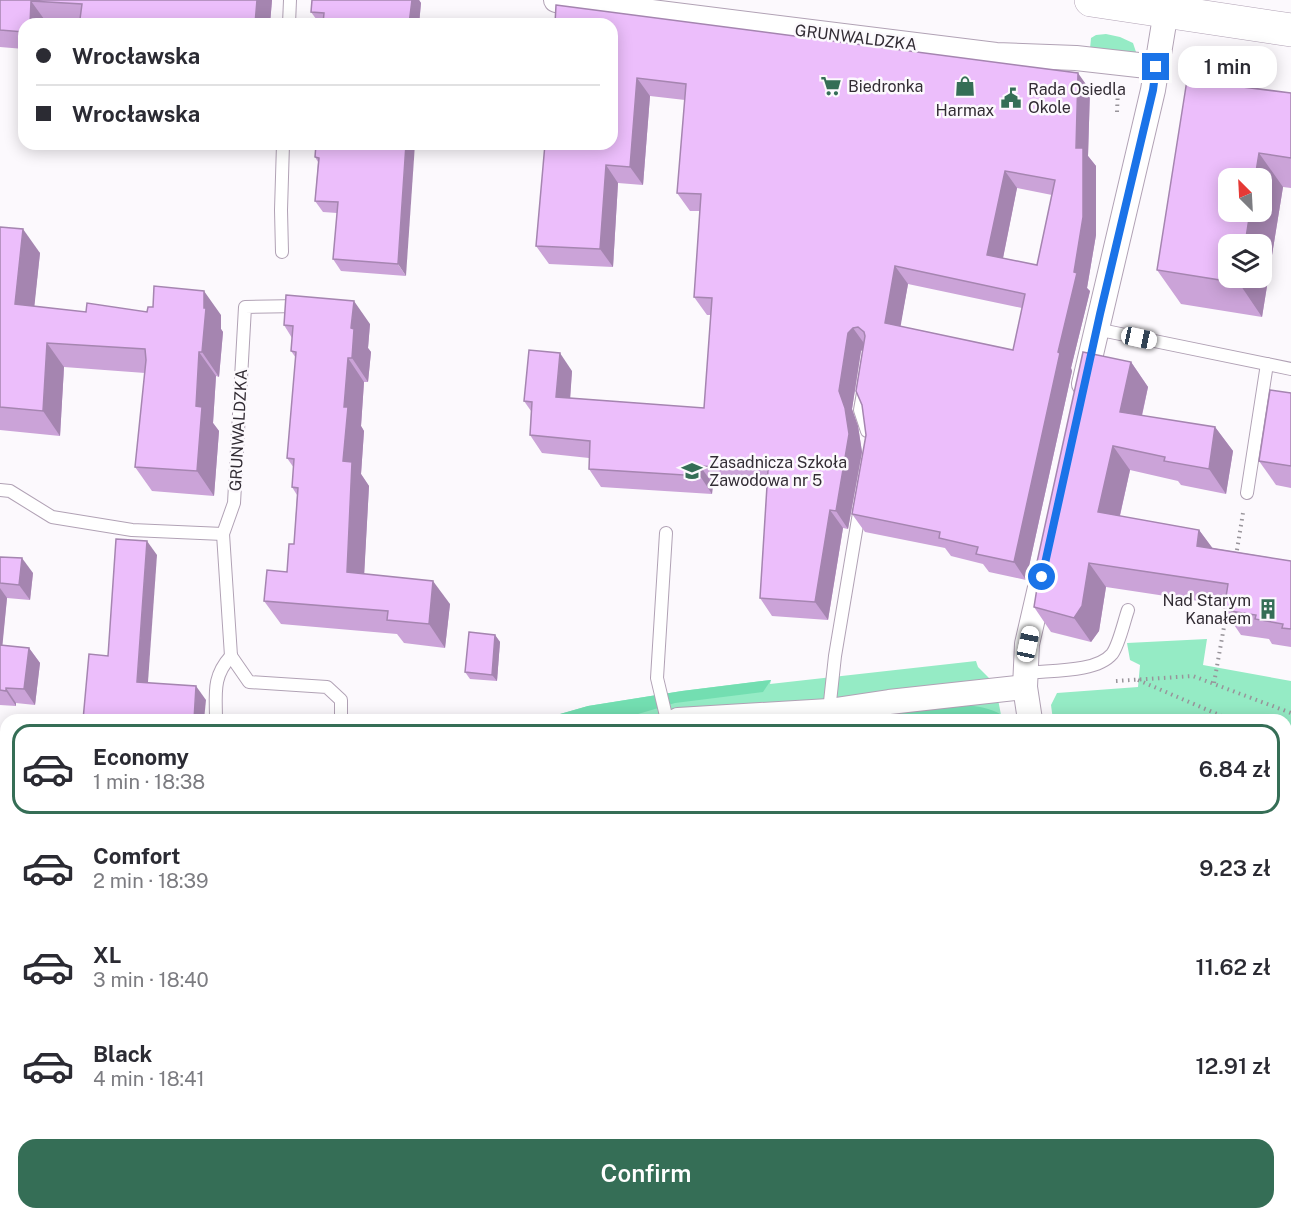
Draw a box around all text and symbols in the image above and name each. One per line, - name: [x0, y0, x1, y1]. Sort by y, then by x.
- street label: GRUNWALDZKA: [794, 21, 918, 54]
- text: Wrocławska: [72, 43, 200, 69]
- callout: 1 min: [1177, 46, 1276, 88]
- route end: [1142, 53, 1169, 80]
- text: 1 min: [1204, 55, 1251, 79]
- supermarket icon: Biedronka: [819, 74, 843, 98]
- shop icon: Harmax: [953, 74, 977, 98]
- place label: Biedronka: [848, 77, 923, 96]
- place label: Rada Osiedla Okole: [1028, 80, 1126, 117]
- public building icon: Rada Osiedla Okole: [999, 86, 1023, 110]
- text: Wrocławska: [72, 101, 200, 127]
- place label: Harmax: [936, 101, 994, 120]
- north arrow: [1218, 168, 1272, 222]
- map controls: [1218, 168, 1272, 288]
- button: layers: [1218, 234, 1272, 288]
- car: [1120, 325, 1158, 351]
- street label: GRUNWALDZKA: [226, 368, 251, 492]
- place label: Zasadnicza Szkoła Zawodowa nr 5: [709, 453, 847, 490]
- school or university icon: Zasadnicza Szkoła Zawodowa nr 5: [680, 459, 704, 483]
- route start: [1028, 563, 1055, 590]
- place label: Nad Starym Kanałem: [1162, 591, 1251, 628]
- building icon: Nad Starym Kanałem: [1256, 597, 1280, 621]
- car: [1015, 625, 1041, 663]
- icon: car: [21, 742, 75, 796]
- text: Economy: [93, 744, 189, 770]
- text: 6.84 zł: [1199, 756, 1271, 782]
- text: 1 min · 18:38: [93, 770, 205, 794]
- icon: car: [21, 841, 75, 895]
- text: Comfort: [93, 843, 180, 869]
- text: 9.23 zł: [1199, 855, 1271, 881]
- text: 2 min · 18:39: [93, 869, 208, 893]
- icon: car: [21, 940, 75, 994]
- text: XL: [93, 942, 121, 968]
- text: 11.62 zł: [1195, 954, 1271, 980]
- text: 3 min · 18:40: [93, 968, 209, 992]
- icon: car: [21, 1039, 75, 1093]
- text: Black: [93, 1041, 152, 1067]
- text: 12.91 zł: [1195, 1053, 1271, 1079]
- text: 4 min · 18:41: [93, 1067, 205, 1091]
- button: Confirm: [18, 1139, 1274, 1208]

